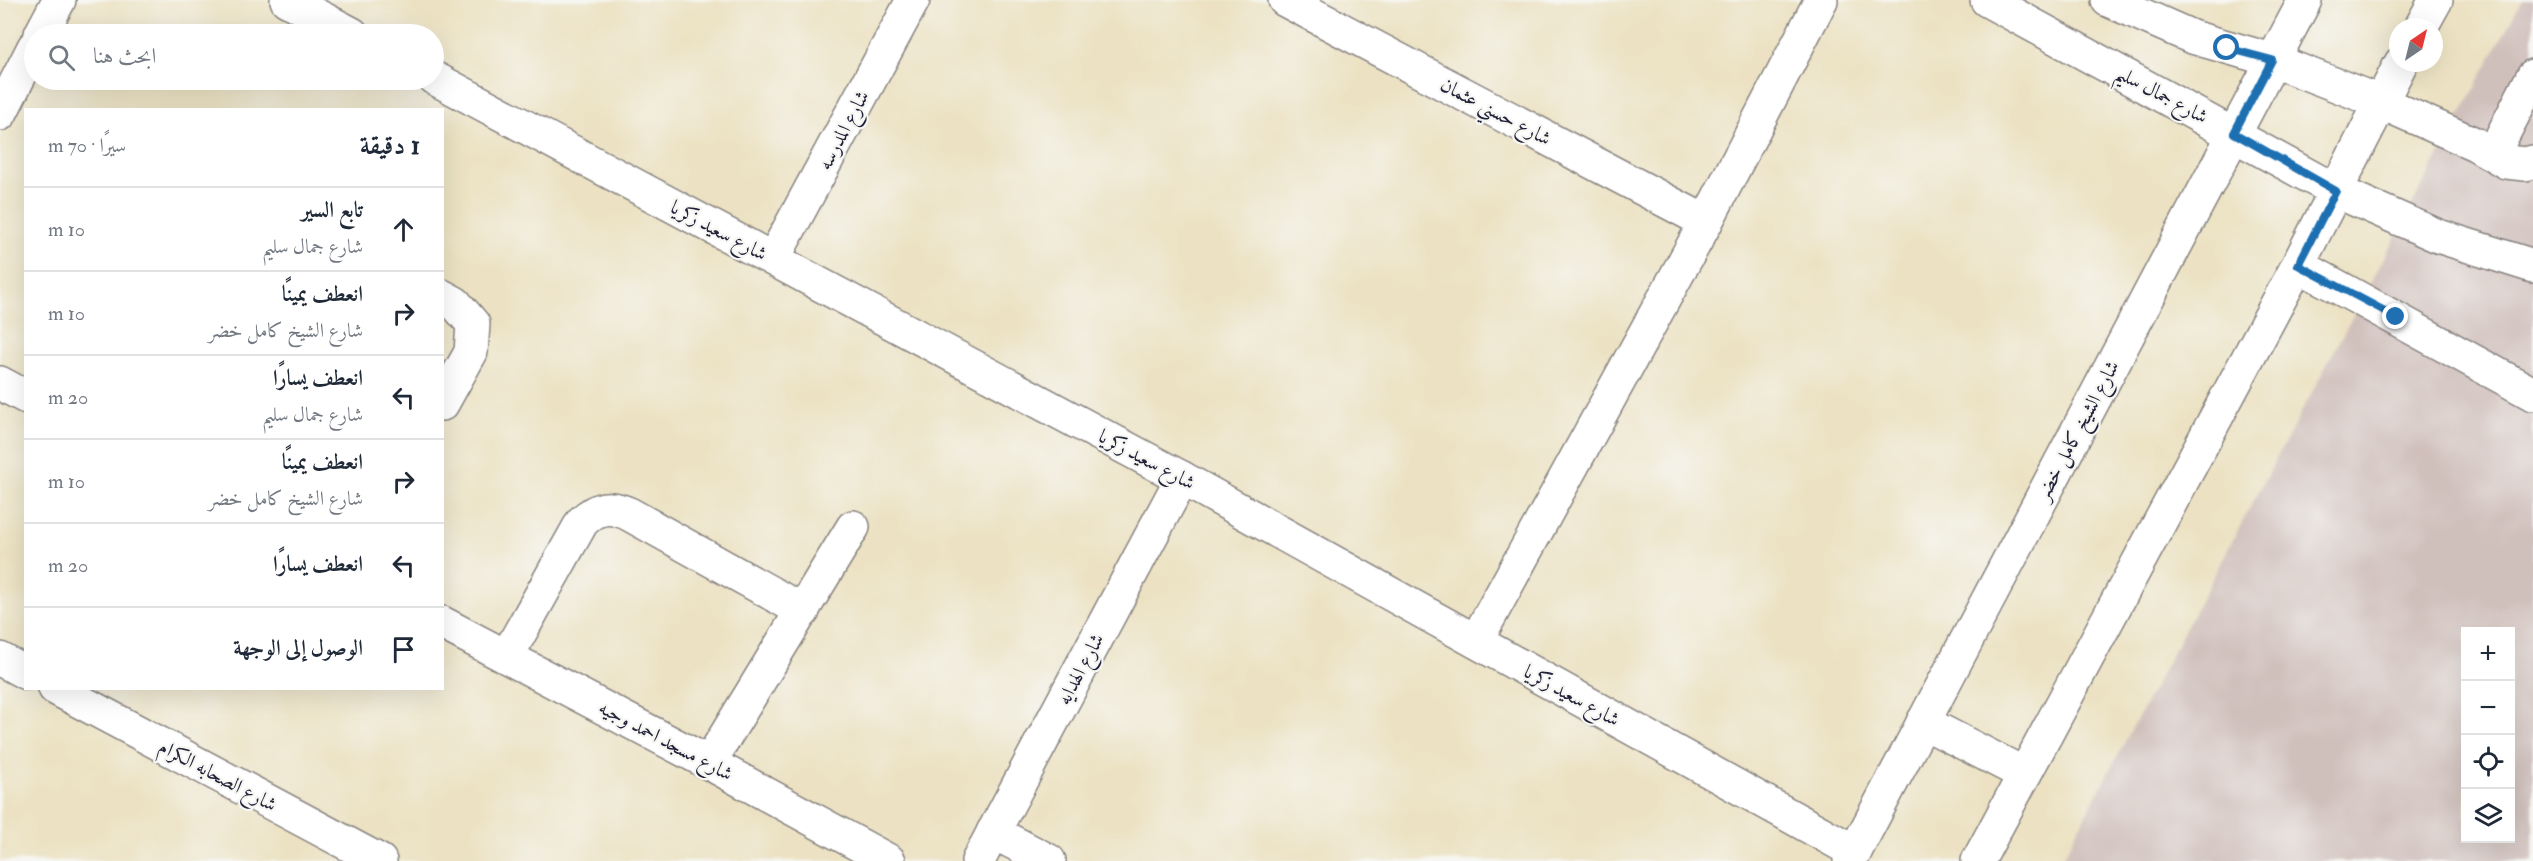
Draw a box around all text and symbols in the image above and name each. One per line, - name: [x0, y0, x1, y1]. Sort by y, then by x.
- north arrow: [2389, 18, 2443, 72]
- search box: [24, 24, 444, 90]
- route start: [2213, 34, 2239, 60]
- icon: search: [45, 41, 78, 74]
- text: ابحث هنا: [93, 42, 156, 70]
- street label: شارع جمال سليم: [2108, 60, 2212, 135]
- street label: شارع حسني عثمان: [1433, 72, 1555, 156]
- street label: شارع المدرسه: [812, 86, 879, 177]
- text: 1 دقيقة: [360, 130, 420, 162]
- text: سيرًا · 70 m: [48, 133, 126, 158]
- street label: شارع سعيد زكريا: [664, 195, 771, 271]
- text: تابع السير: [301, 196, 363, 224]
- icon: ahead: [387, 213, 420, 246]
- text: 10 m: [48, 217, 85, 242]
- text: شارع جمال سليم: [262, 234, 363, 259]
- text: انعطف يمينًا: [282, 280, 363, 308]
- icon: right: [387, 297, 420, 330]
- text: 10 m: [48, 301, 85, 326]
- route end: [2382, 303, 2408, 329]
- text: شارع الشيخ كامل خضر: [208, 318, 363, 343]
- street label: شارع الشيخ كامل خضر: [2029, 356, 2129, 509]
- text: انعطف يسارًا: [273, 364, 363, 392]
- icon: left: [387, 381, 420, 414]
- text: 20 m: [48, 385, 88, 410]
- text: شارع جمال سليم: [262, 402, 363, 427]
- street label: شارع سعيد زكريا: [1092, 424, 1199, 500]
- text: انعطف يمينًا: [282, 448, 363, 476]
- icon: right: [387, 465, 420, 498]
- text: 10 m: [48, 469, 85, 494]
- text: شارع الشيخ كامل خضر: [208, 486, 363, 511]
- icon: left: [387, 549, 420, 582]
- text: انعطف يسارًا: [273, 550, 363, 578]
- text: 20 m: [48, 553, 88, 578]
- map controls: [2461, 627, 2515, 843]
- button: +: [2461, 627, 2515, 681]
- street label: شارع الهدايه: [1051, 629, 1114, 712]
- icon: arrive: [387, 633, 420, 666]
- text: الوصول إلى الوجهة: [233, 634, 363, 662]
- street label: شارع سعيد زكريا: [1517, 659, 1624, 736]
- button: −: [2461, 681, 2515, 735]
- street label: شارع مسجد احمد وجيه: [592, 695, 737, 791]
- street label: شارع الصحابه الكرام: [152, 734, 281, 821]
- button: locate: [2461, 735, 2515, 789]
- button: layers: [2461, 789, 2515, 843]

